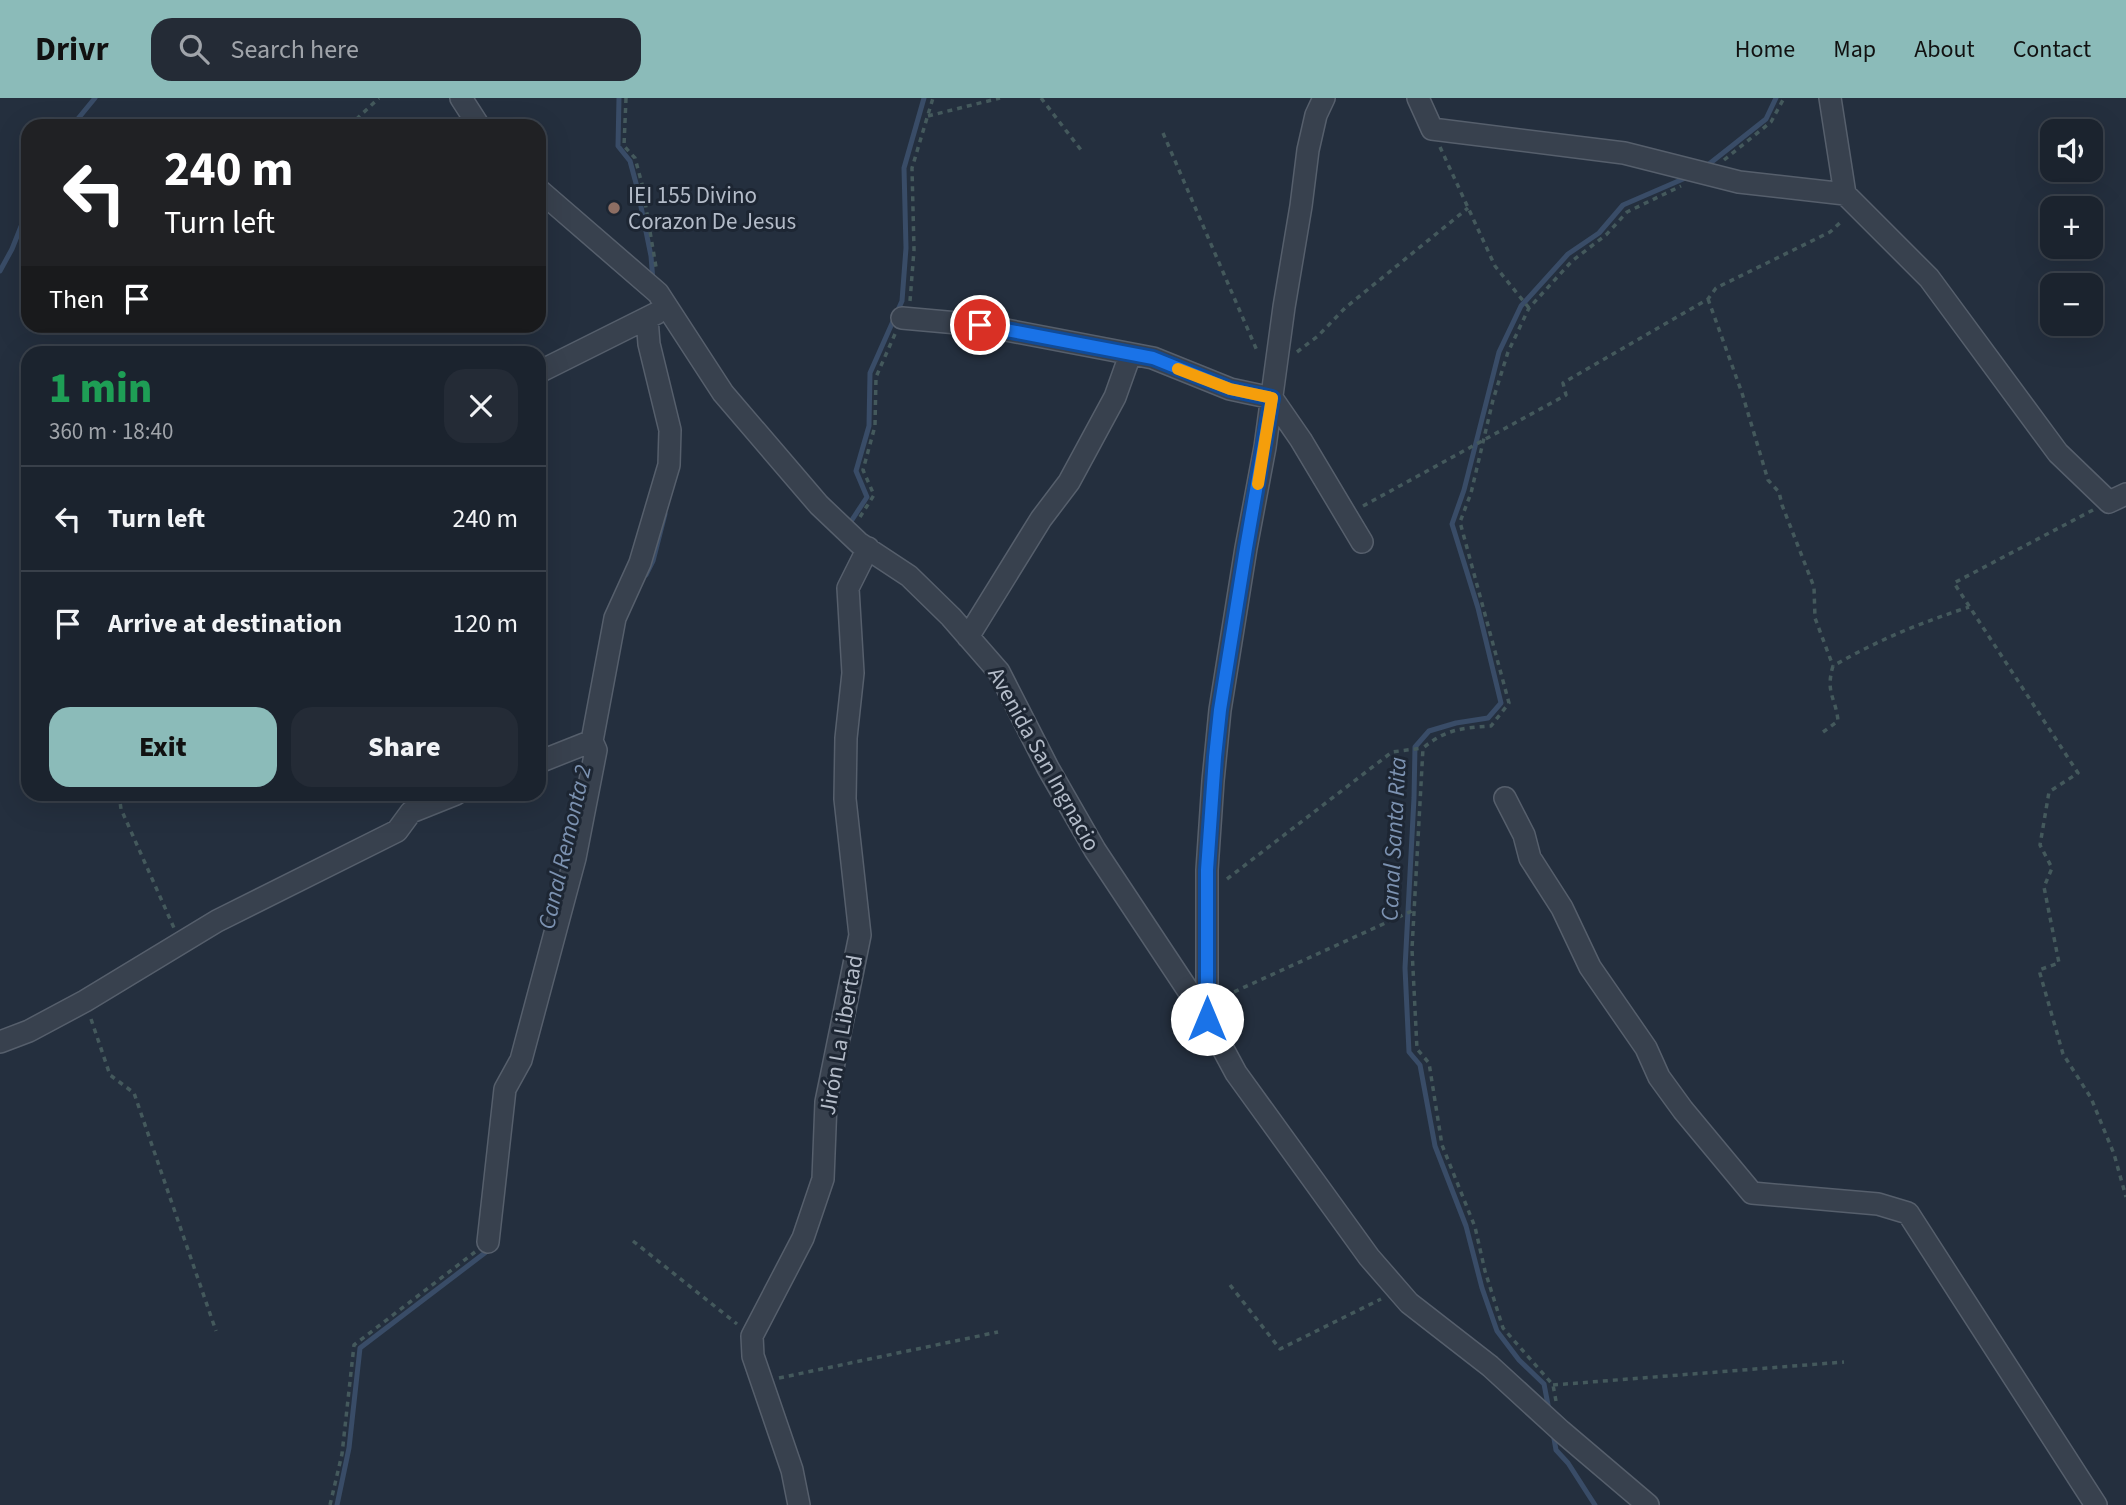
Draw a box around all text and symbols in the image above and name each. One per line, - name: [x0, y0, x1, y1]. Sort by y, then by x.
- search box: [151, 18, 641, 81]
- text: Drivr: [35, 26, 109, 73]
- icon: search: [175, 30, 213, 68]
- text: Search here: [231, 31, 359, 68]
- text: Home: [1735, 32, 1795, 67]
- text: Map: [1833, 32, 1876, 67]
- text: About: [1914, 32, 1975, 67]
- text: Contact: [2013, 32, 2091, 67]
- map controls: [2040, 119, 2103, 336]
- button: sound: [2040, 119, 2103, 182]
- text: 240 m: [164, 135, 293, 205]
- icon: left: [49, 147, 140, 238]
- place label: IEI 155 Divino Corazon De Jesus: [628, 179, 796, 238]
- button: +: [2040, 196, 2103, 259]
- text: Turn left: [164, 200, 275, 246]
- marker: IEI 155 Divino Corazon De Jesus: [606, 200, 622, 216]
- button: −: [2040, 273, 2103, 336]
- icon: arrive: [118, 280, 156, 318]
- text: Then: [49, 281, 104, 318]
- pin: [950, 295, 1010, 355]
- icon: arrive: [961, 306, 999, 344]
- text: 1 min: [49, 359, 152, 419]
- button: close: [444, 369, 518, 443]
- text: 360 m · 18:40: [49, 415, 173, 448]
- icon: left: [49, 500, 87, 538]
- text: Turn left: [108, 500, 205, 537]
- text: 240 m: [452, 500, 518, 537]
- icon: arrive: [49, 605, 87, 643]
- text: Arrive at destination: [108, 605, 342, 642]
- text: 120 m: [452, 605, 518, 642]
- street label: Avenida San Ingnacio: [980, 661, 1108, 857]
- button: Exit: [49, 707, 277, 787]
- button: Share: [291, 707, 518, 787]
- water label: Canal Santa Rita: [1372, 756, 1416, 922]
- water label: Canal Remonta 2: [529, 761, 601, 933]
- street label: Jirón La Libertad: [811, 952, 871, 1118]
- position arrow: [1170, 982, 1244, 1056]

